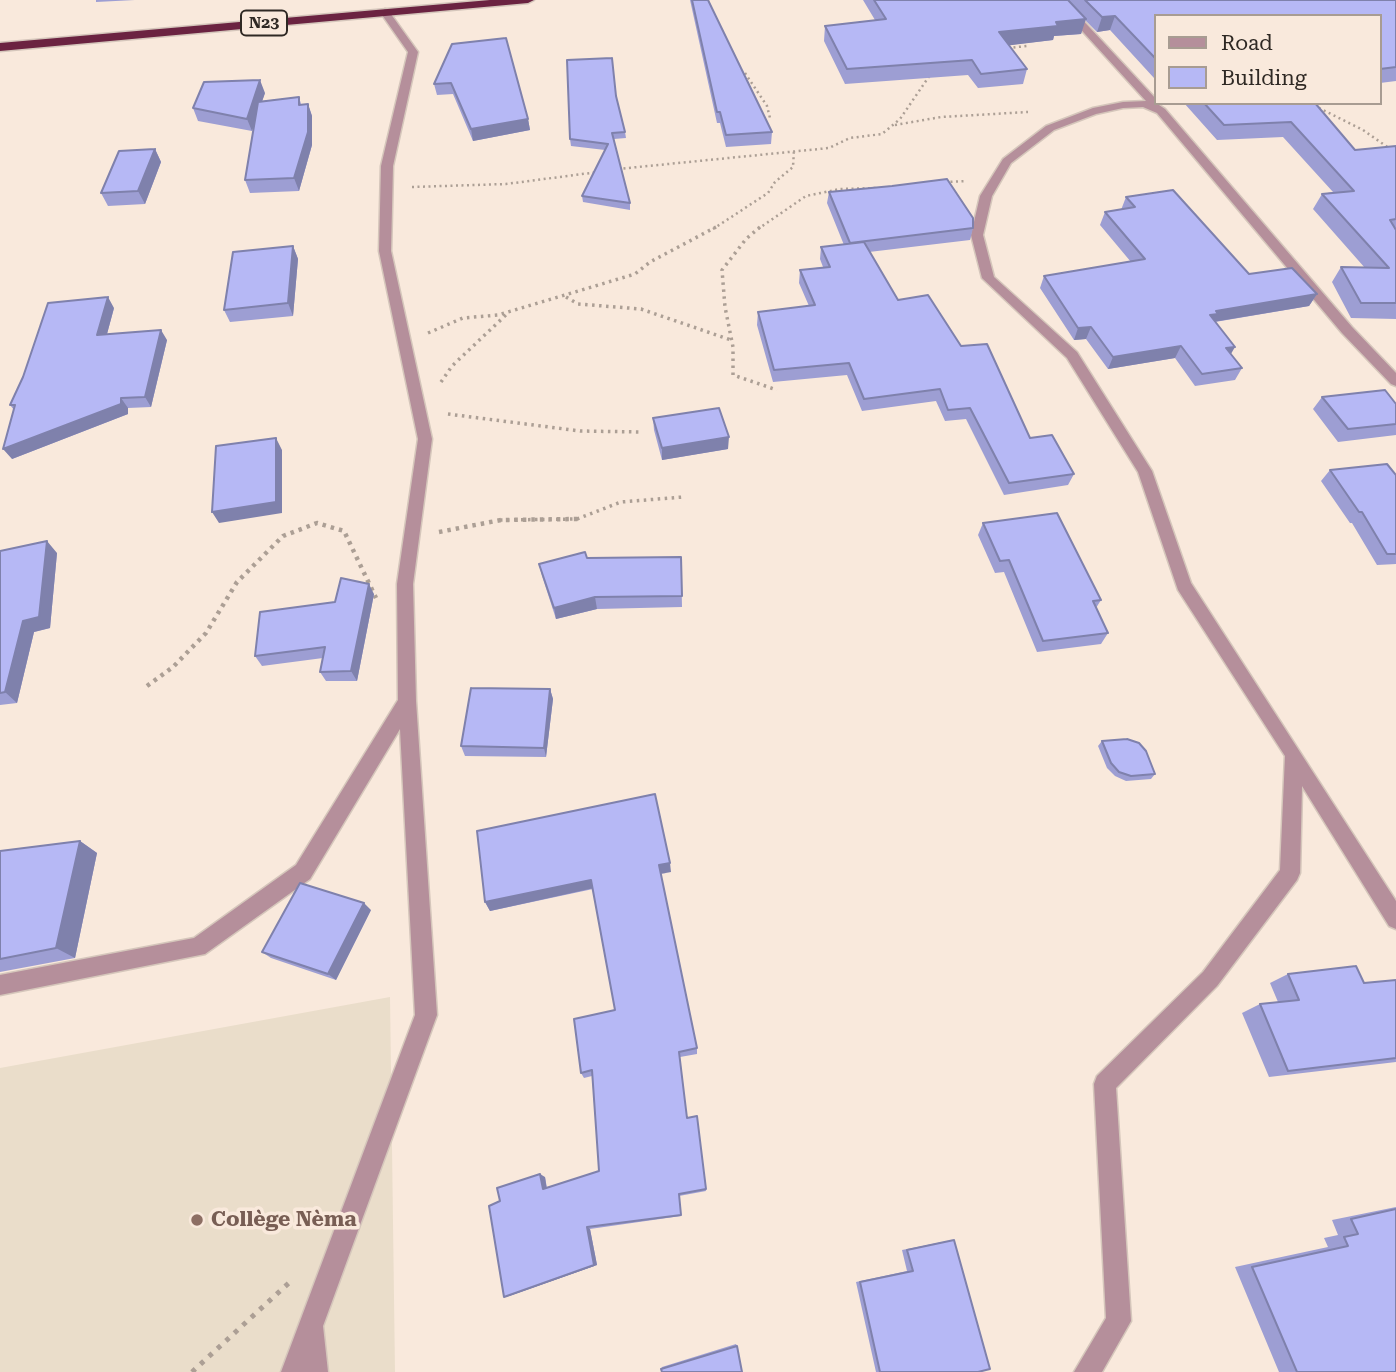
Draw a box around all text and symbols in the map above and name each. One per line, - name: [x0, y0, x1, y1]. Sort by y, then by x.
- road number: N23: [241, 10, 287, 36]
- legend: [1154, 14, 1382, 105]
- text: Road: [1221, 31, 1273, 55]
- text: Building: [1221, 66, 1307, 90]
- place label: Collège Nèma: [211, 1207, 357, 1233]
- marker: Collège Nèma: [189, 1212, 205, 1228]

